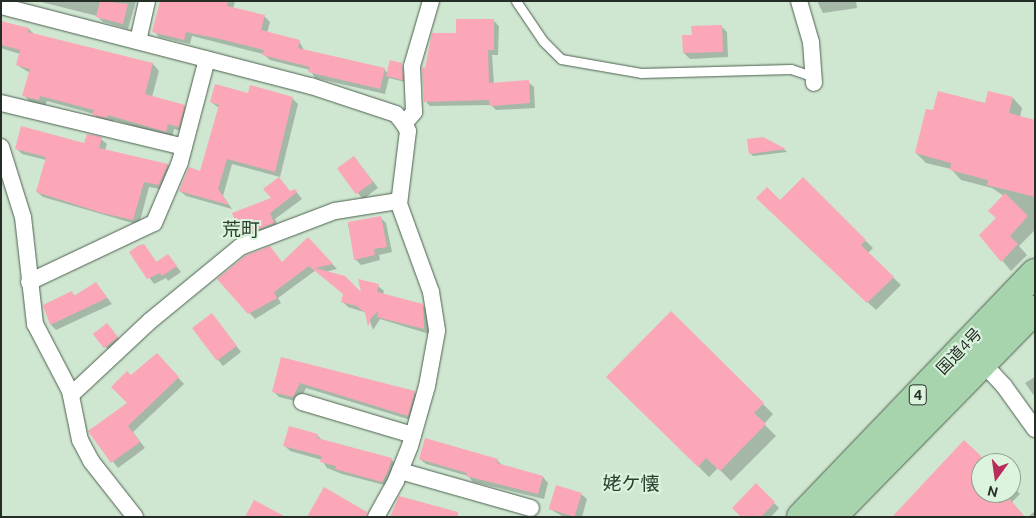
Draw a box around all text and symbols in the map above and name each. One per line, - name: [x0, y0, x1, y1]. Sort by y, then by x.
- district label: 荒町: [222, 219, 260, 241]
- street label: 国道4号: [932, 324, 986, 378]
- road number: 4: [908, 382, 928, 408]
- north arrow: [971, 453, 1021, 503]
- district label: 姥ケ懐: [603, 473, 659, 495]
- text: N: [986, 483, 1000, 501]

